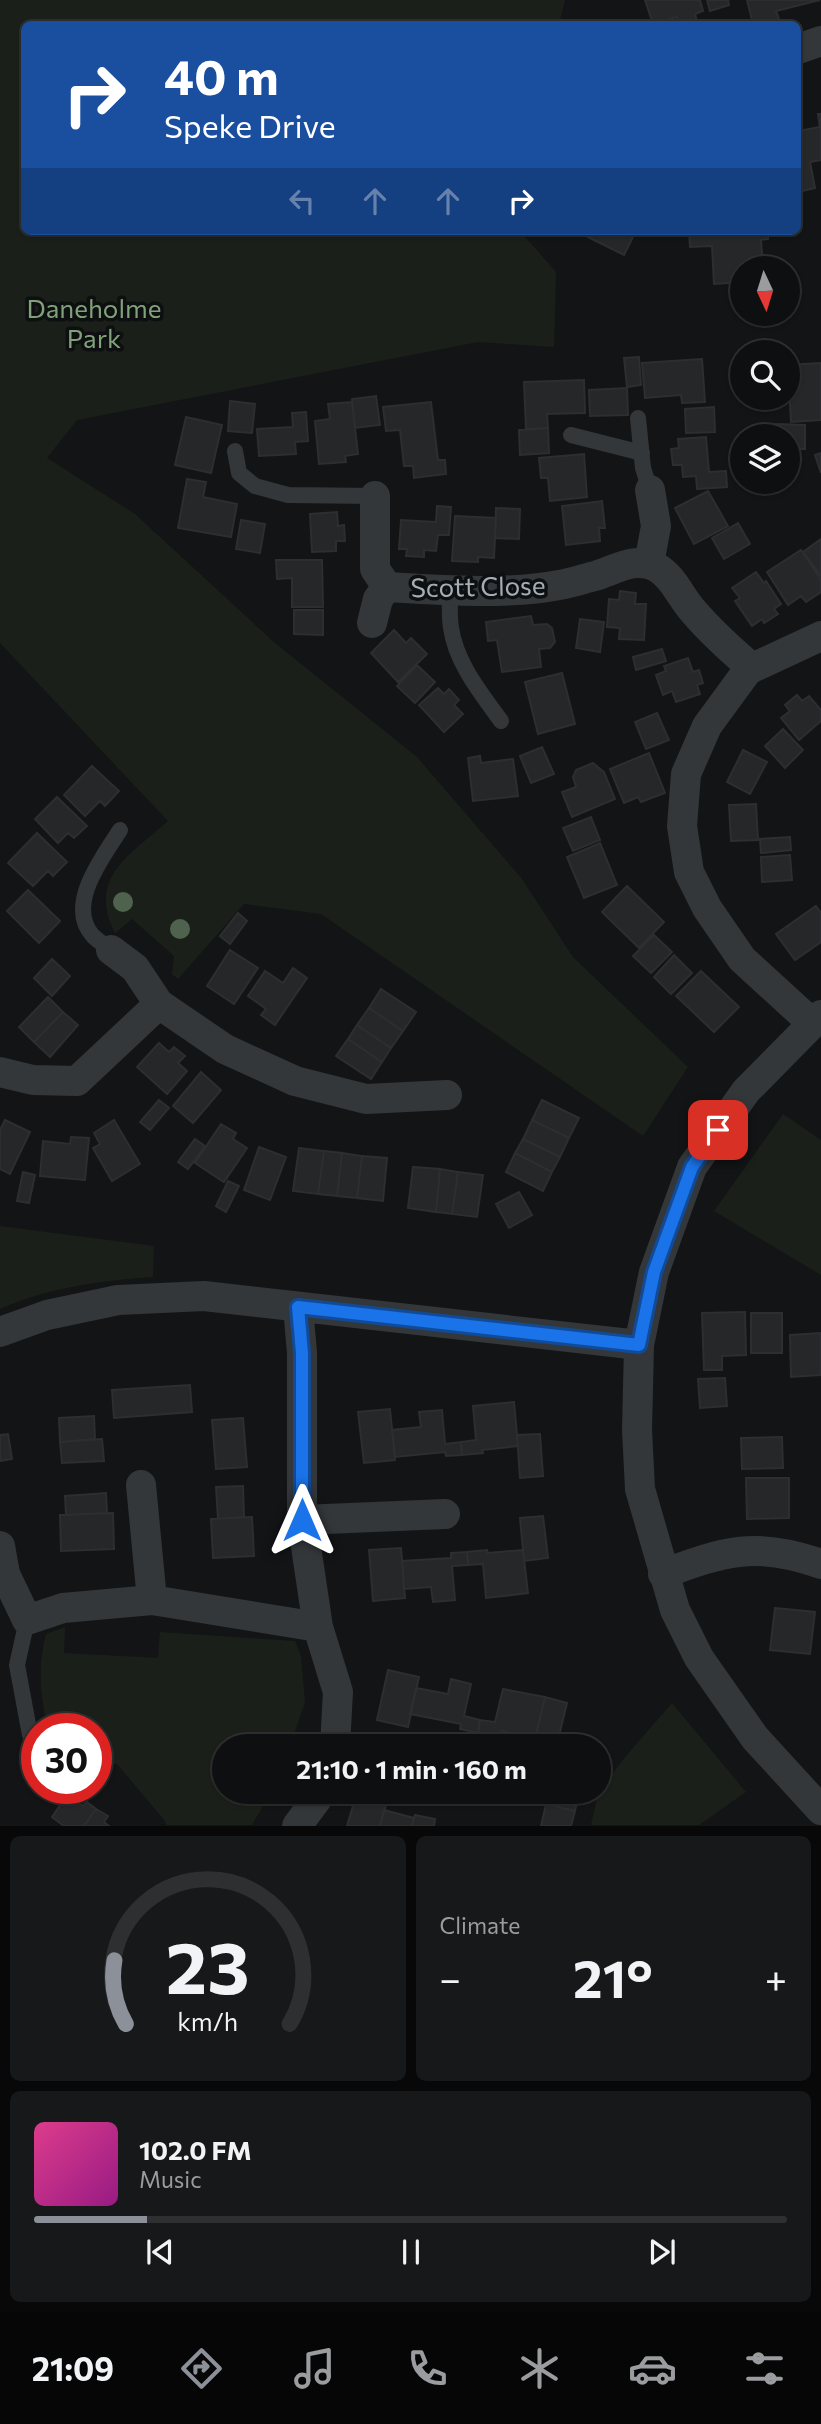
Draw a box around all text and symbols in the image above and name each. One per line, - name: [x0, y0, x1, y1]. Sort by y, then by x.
- text: 40 m: [164, 45, 279, 105]
- icon: right: [49, 49, 140, 140]
- text: Speke Drive: [164, 105, 336, 145]
- icon: left: [283, 182, 321, 220]
- icon: ahead: [356, 182, 394, 220]
- icon: ahead: [429, 182, 467, 220]
- icon: right: [502, 182, 540, 220]
- north arrow: [730, 256, 800, 326]
- map controls: [730, 256, 800, 494]
- park label: Daneholme Park: [27, 292, 161, 353]
- button: search: [730, 340, 800, 410]
- button: layers: [730, 424, 800, 494]
- street label: Scott Close: [410, 569, 546, 602]
- pin: [688, 1100, 748, 1160]
- icon: arrive: [699, 1111, 737, 1149]
- position arrow: [265, 1483, 339, 1557]
- speed limit sign: 30: [21, 1713, 112, 1804]
- text: 21:10 · 1 min · 160 m: [296, 1753, 527, 1784]
- text: Climate: [440, 1911, 521, 1939]
- text: 23: [166, 1921, 250, 2010]
- text: 21°: [573, 1945, 653, 2009]
- text: −: [440, 1954, 461, 2001]
- text: +: [765, 1954, 787, 2001]
- text: km/h: [177, 2006, 238, 2036]
- text: 102.0 FM: [139, 2134, 252, 2165]
- text: Music: [139, 2165, 202, 2193]
- icon: previous: [141, 2233, 179, 2271]
- icon: pause: [392, 2233, 430, 2271]
- icon: next: [643, 2233, 681, 2271]
- icon: directions: [177, 2344, 226, 2393]
- icon: music: [290, 2344, 339, 2393]
- icon: phone: [403, 2344, 452, 2393]
- icon: climate: [515, 2344, 564, 2393]
- icon: car: [628, 2344, 677, 2393]
- icon: filters: [740, 2344, 789, 2393]
- text: 21:09: [32, 2348, 114, 2388]

